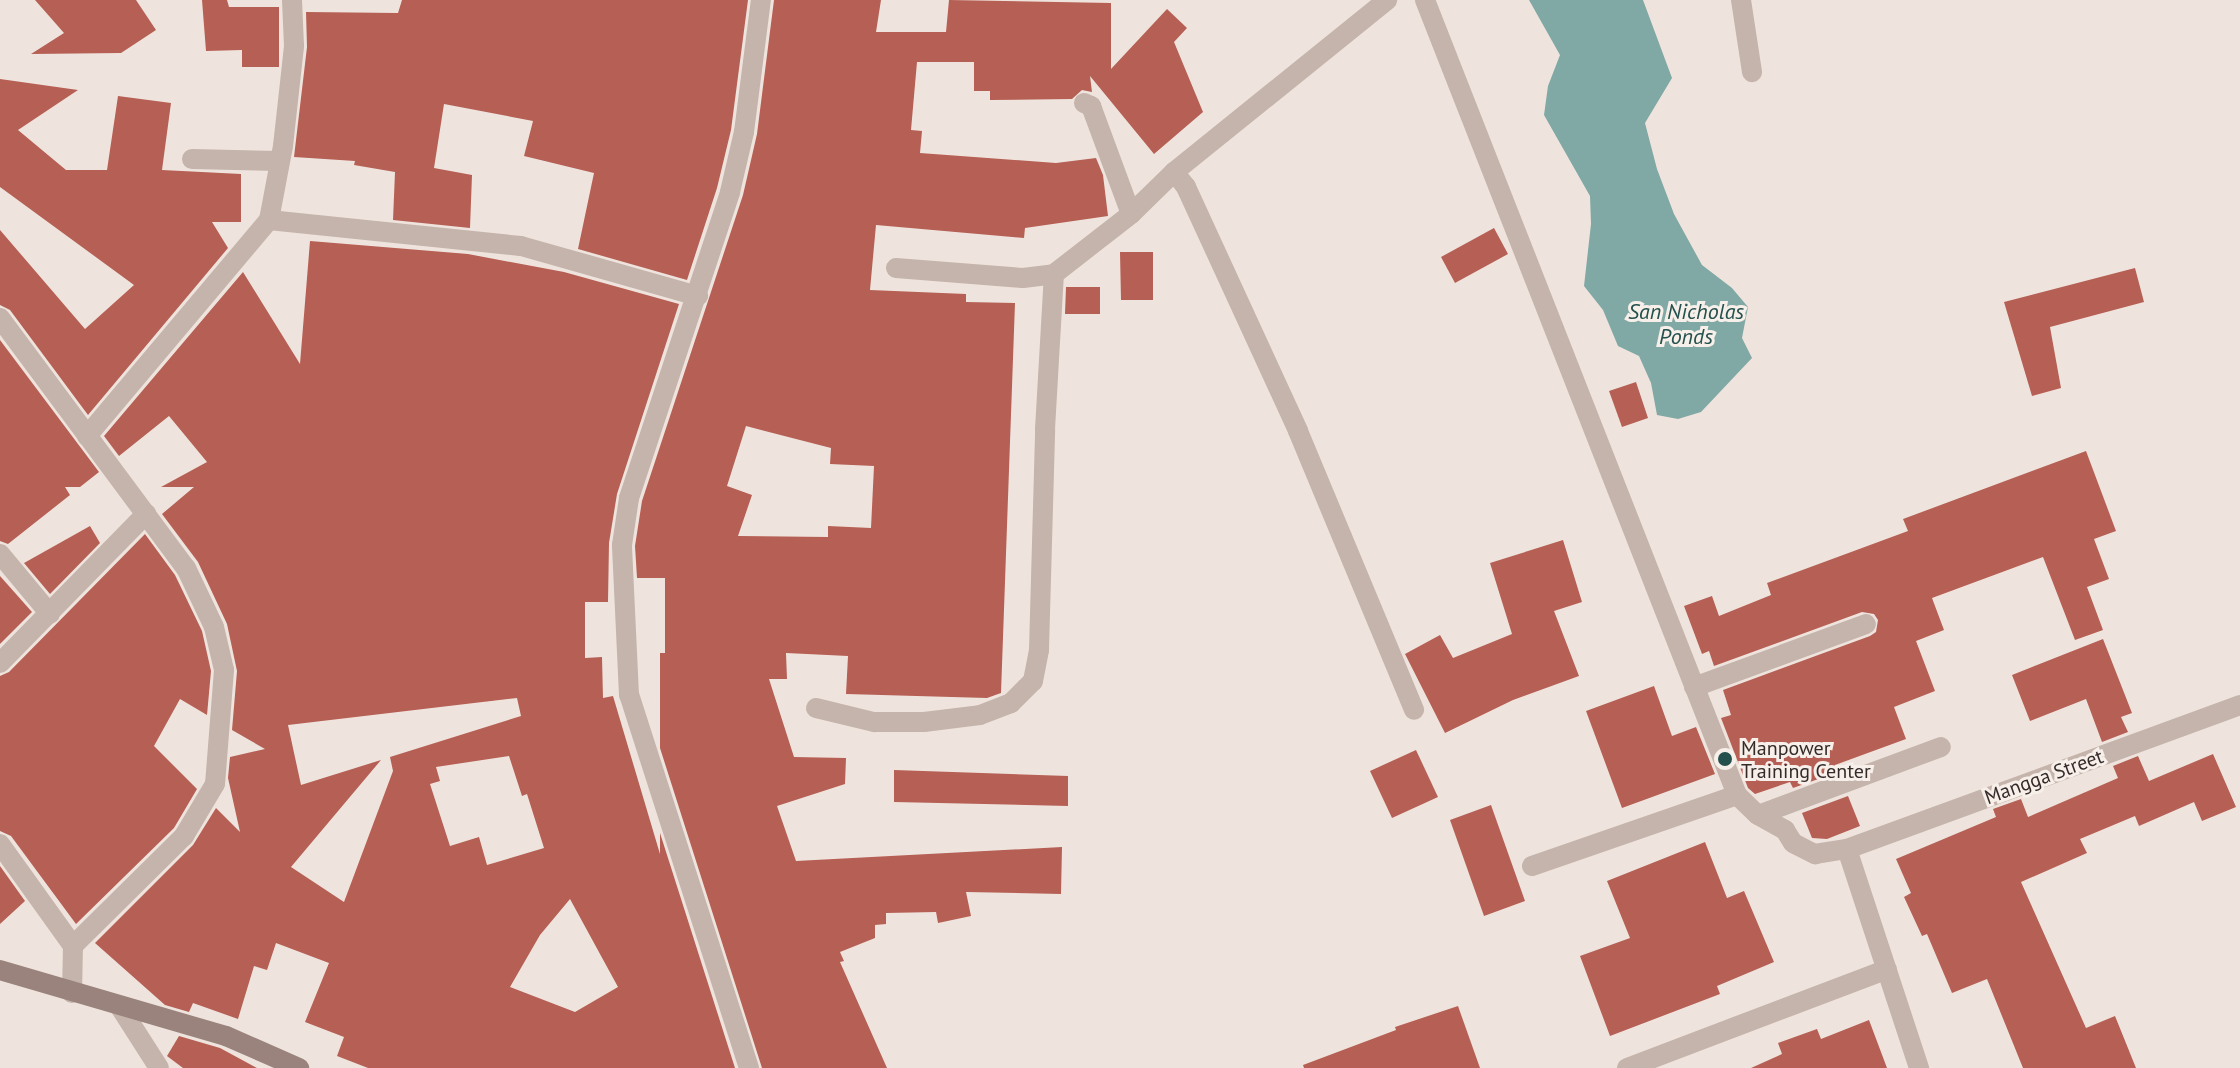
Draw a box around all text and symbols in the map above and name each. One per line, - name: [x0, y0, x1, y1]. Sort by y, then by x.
- water label: San Nicholas Ponds: [1628, 298, 1744, 350]
- place label: Manpower Training Center: [1741, 736, 1871, 783]
- street label: Mangga Street: [1981, 744, 2107, 810]
- marker: Manpower Training Center: [1716, 750, 1734, 768]

